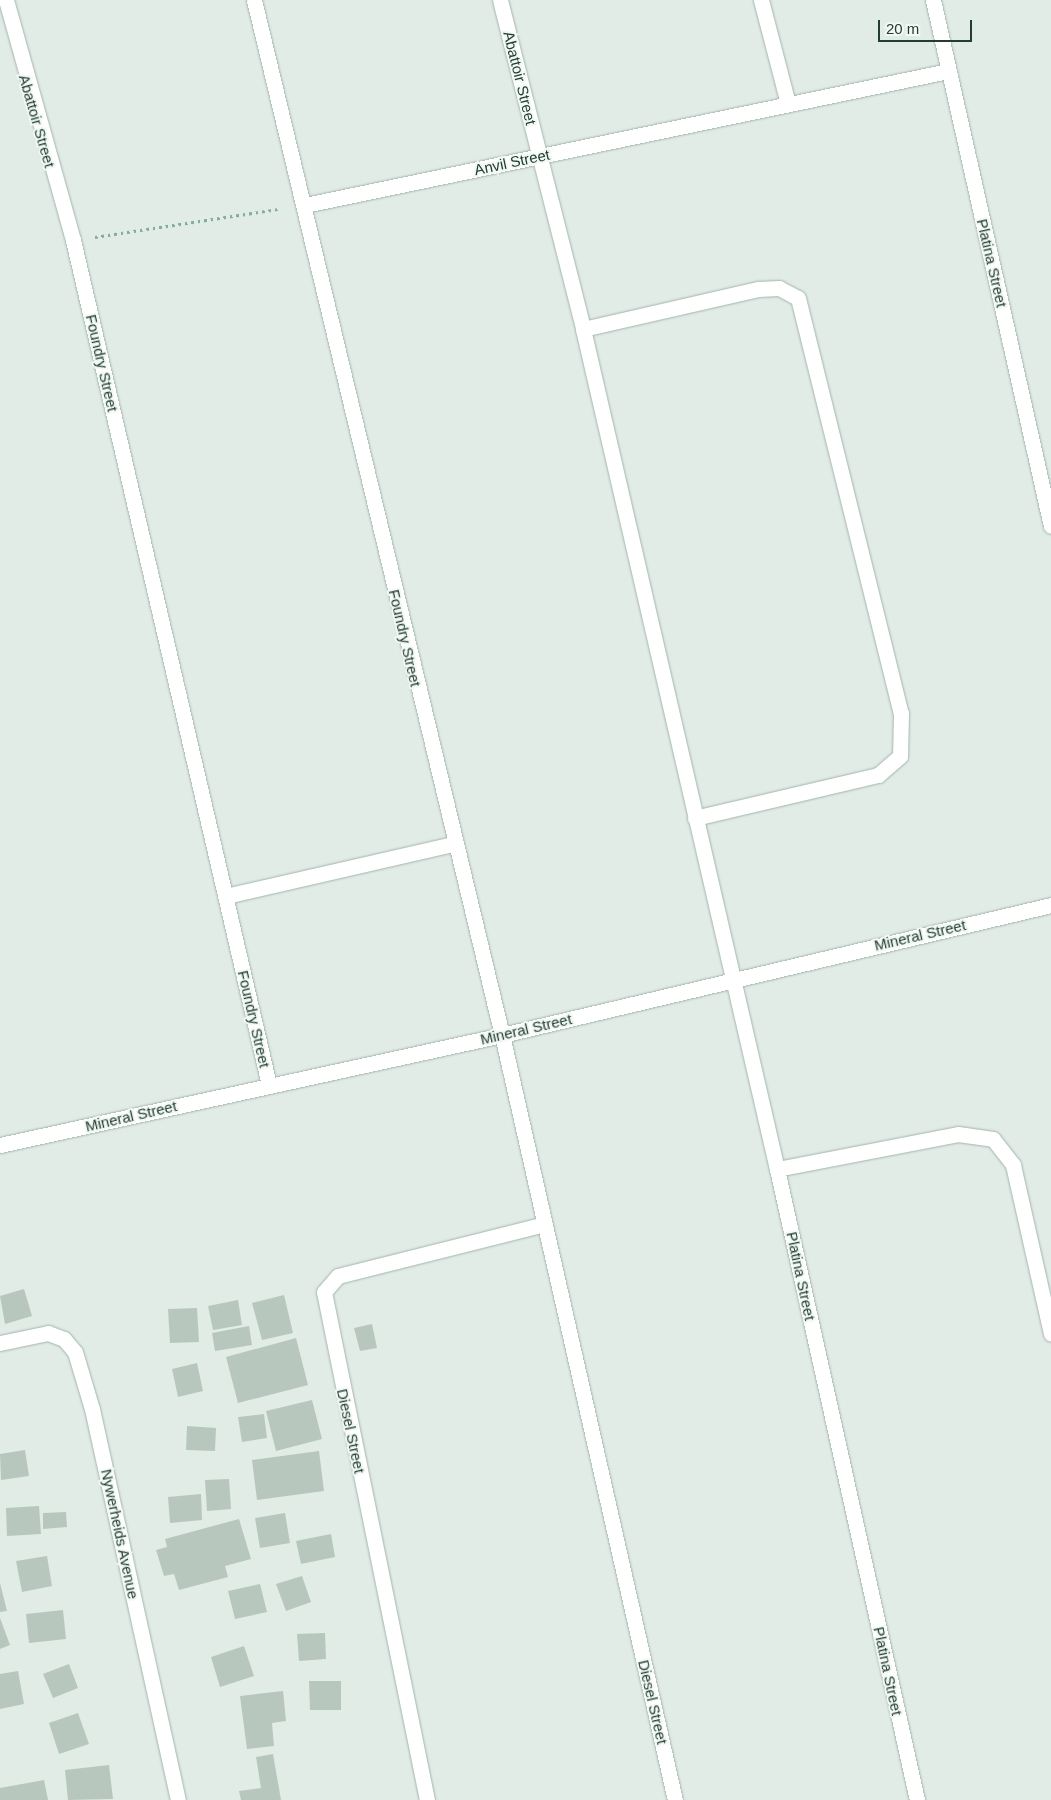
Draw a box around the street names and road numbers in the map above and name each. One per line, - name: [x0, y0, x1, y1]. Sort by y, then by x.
- street label: Abattoir Street: [500, 29, 540, 127]
- street label: Abattoir Street: [15, 72, 59, 170]
- street label: Anvil Street: [473, 145, 551, 179]
- street label: Platina Street: [973, 217, 1011, 309]
- street label: Foundry Street: [82, 313, 122, 413]
- street label: Foundry Street: [385, 588, 425, 688]
- street label: Mineral Street: [872, 916, 968, 954]
- street label: Foundry Street: [234, 969, 274, 1069]
- street label: Mineral Street: [478, 1010, 574, 1048]
- street label: Mineral Street: [83, 1097, 179, 1135]
- street label: Platina Street: [783, 1230, 819, 1322]
- street label: Diesel Street: [333, 1387, 369, 1475]
- street label: Nywerheids Avenue: [97, 1467, 143, 1601]
- street label: Platina Street: [870, 1625, 906, 1717]
- street label: Diesel Street: [635, 1658, 671, 1746]

